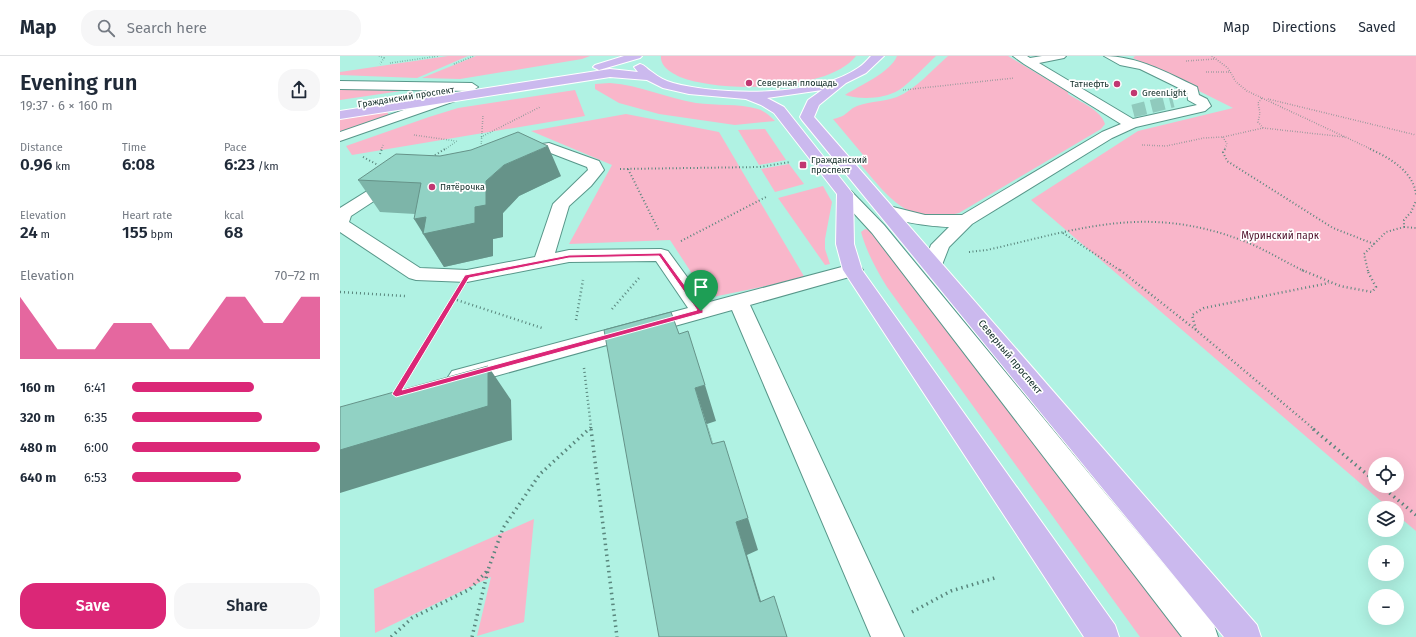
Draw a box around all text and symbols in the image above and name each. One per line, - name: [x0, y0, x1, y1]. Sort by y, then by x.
- search box: [81, 10, 361, 46]
- text: Map: [20, 16, 57, 39]
- icon: search: [95, 17, 117, 39]
- text: Search here: [127, 19, 207, 37]
- text: Map: [1223, 19, 1250, 36]
- text: Directions: [1272, 19, 1336, 36]
- text: Saved: [1358, 19, 1396, 36]
- text: Evening run: [20, 69, 137, 96]
- button: share: [278, 69, 320, 111]
- marker: Северная площадь: [744, 78, 754, 88]
- place label: Северная площадь: [757, 78, 837, 88]
- place label: Татнефть: [1070, 79, 1109, 89]
- marker: Татнефть: [1112, 79, 1122, 89]
- street label: Гражданский проспект: [357, 84, 456, 110]
- marker: GreenLight: [1129, 88, 1139, 98]
- place label: GreenLight: [1142, 88, 1187, 98]
- text: 19:37 · 6 × 160 m: [20, 98, 113, 113]
- text: Distance: [20, 141, 63, 154]
- text: Time: [122, 141, 146, 154]
- text: Pace: [224, 141, 247, 154]
- text: 0.96: [20, 154, 52, 175]
- text: 6:08: [122, 154, 155, 175]
- text: 6:23: [224, 154, 255, 175]
- place label: Гражданский проспект: [811, 155, 867, 175]
- text: km: [52, 160, 70, 173]
- text: /km: [255, 160, 279, 173]
- marker: Гражданский проспект: [798, 160, 808, 170]
- marker: Пятёрочка: [427, 182, 437, 192]
- place label: Пятёрочка: [440, 182, 485, 192]
- text: Elevation: [20, 209, 66, 222]
- text: Heart rate: [122, 209, 172, 222]
- text: kcal: [224, 209, 244, 222]
- text: 24: [20, 222, 38, 243]
- text: 155: [122, 222, 148, 243]
- text: 68: [224, 222, 243, 243]
- text: m: [38, 228, 50, 241]
- text: bpm: [148, 228, 173, 241]
- park label: Муринский парк: [1241, 230, 1320, 242]
- text: Elevation: [20, 268, 74, 283]
- text: 70–72 m: [275, 268, 320, 283]
- pin: [684, 270, 718, 311]
- icon: arrive: [690, 276, 712, 298]
- street label: Северный проспект: [975, 317, 1045, 397]
- text: 160 m: [20, 380, 55, 395]
- text: 6:41: [84, 380, 106, 395]
- text: 320 m: [20, 410, 55, 425]
- text: 6:35: [84, 410, 107, 425]
- text: 480 m: [20, 440, 57, 455]
- text: 6:00: [84, 440, 109, 455]
- map controls: [1368, 457, 1404, 625]
- button: locate: [1368, 457, 1404, 493]
- text: 640 m: [20, 470, 56, 485]
- text: 6:53: [84, 470, 107, 485]
- button: layers: [1368, 501, 1404, 537]
- button: +: [1368, 545, 1404, 581]
- button: Save: [20, 583, 166, 629]
- button: Share: [174, 583, 320, 629]
- button: −: [1368, 589, 1404, 625]

